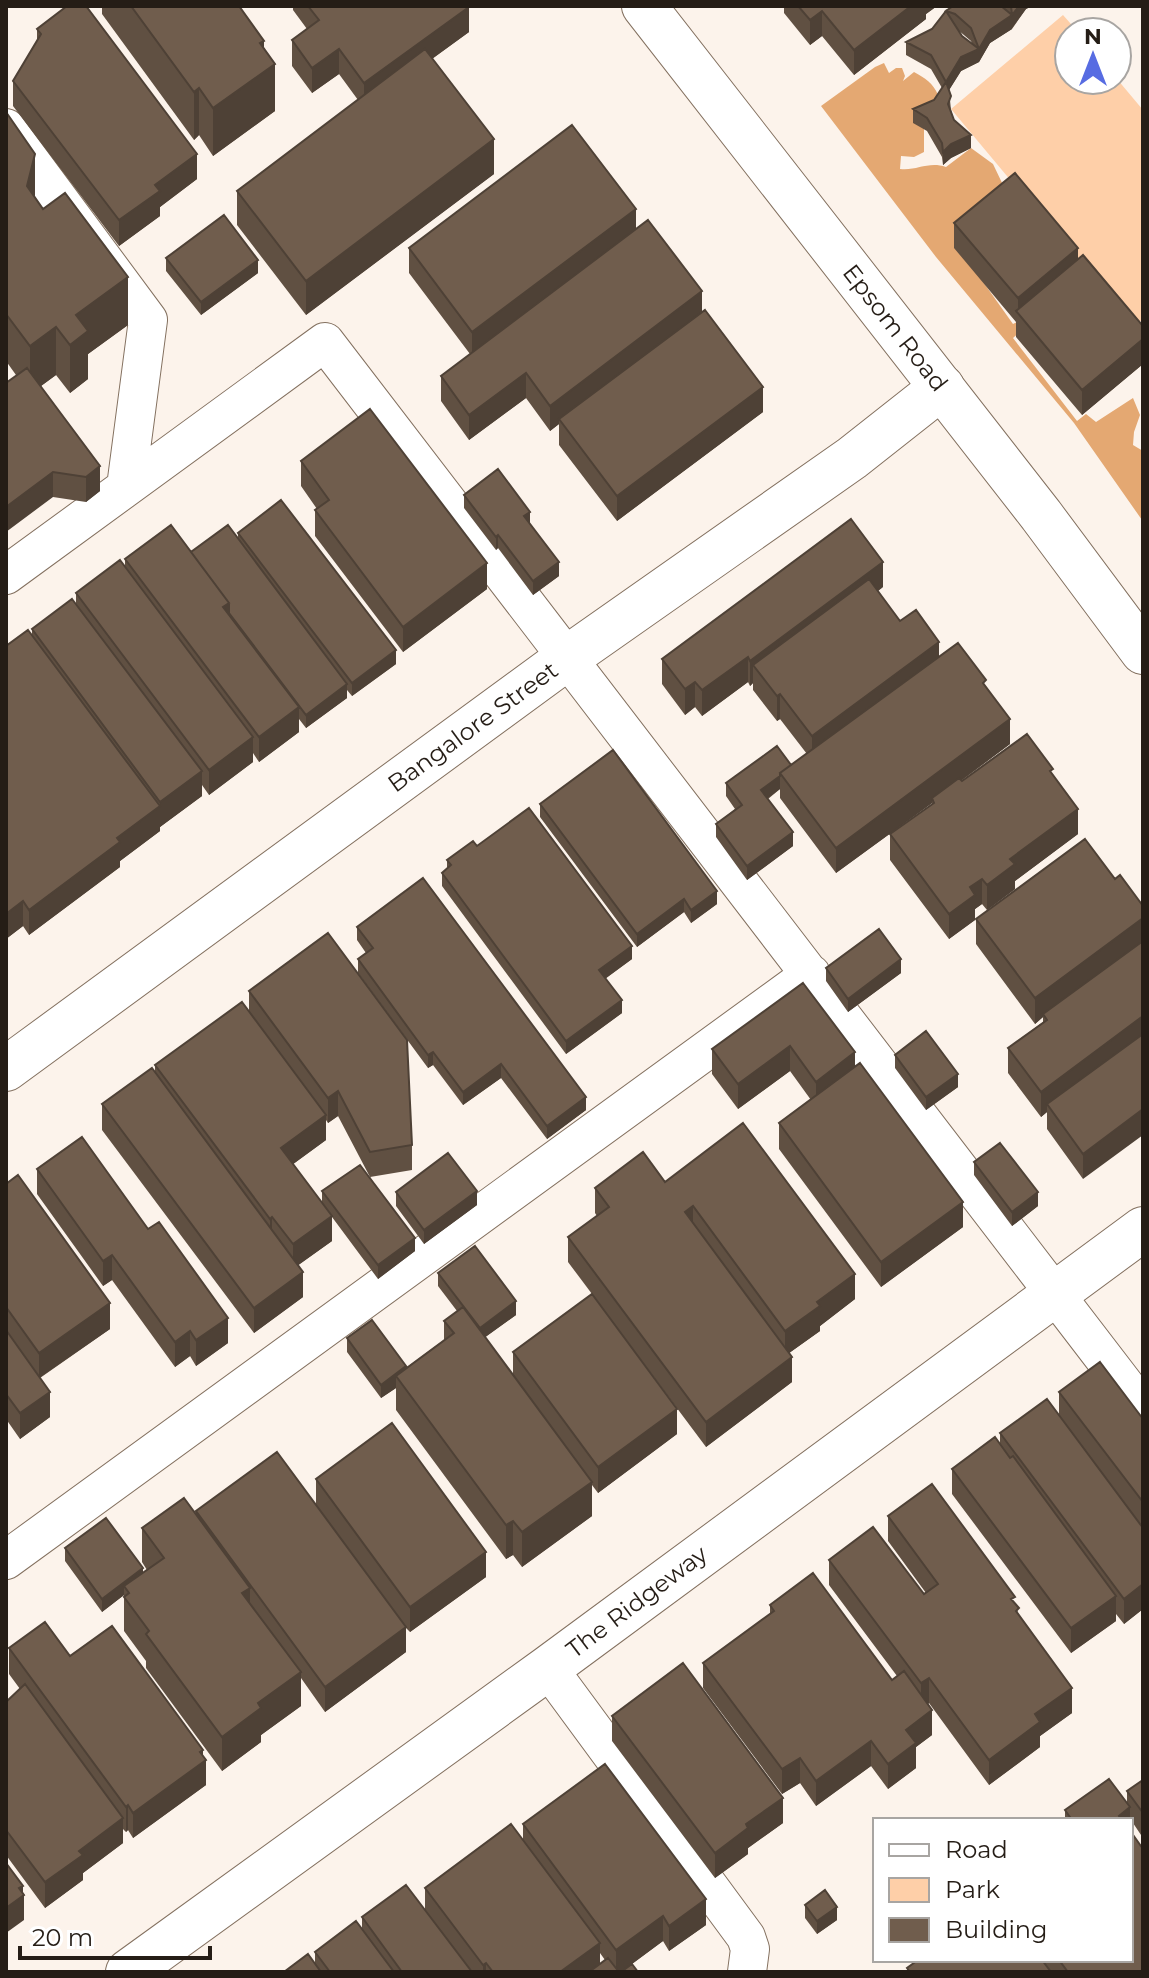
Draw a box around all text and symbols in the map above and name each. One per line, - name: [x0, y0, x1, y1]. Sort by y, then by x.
- north arrow: [1053, 16, 1133, 96]
- text: N: [1084, 23, 1102, 50]
- street label: Epsom Road: [837, 258, 954, 397]
- street label: Bangalore Street: [382, 655, 564, 798]
- street label: The Ridgeway: [561, 1539, 713, 1664]
- legend: [873, 1818, 1133, 1962]
- text: Road: [945, 1835, 1008, 1864]
- text: Park: [945, 1875, 1000, 1904]
- scale bar: [20, 1910, 210, 1960]
- text: Building: [945, 1915, 1048, 1944]
- text: 20 m: [32, 1923, 93, 1952]

